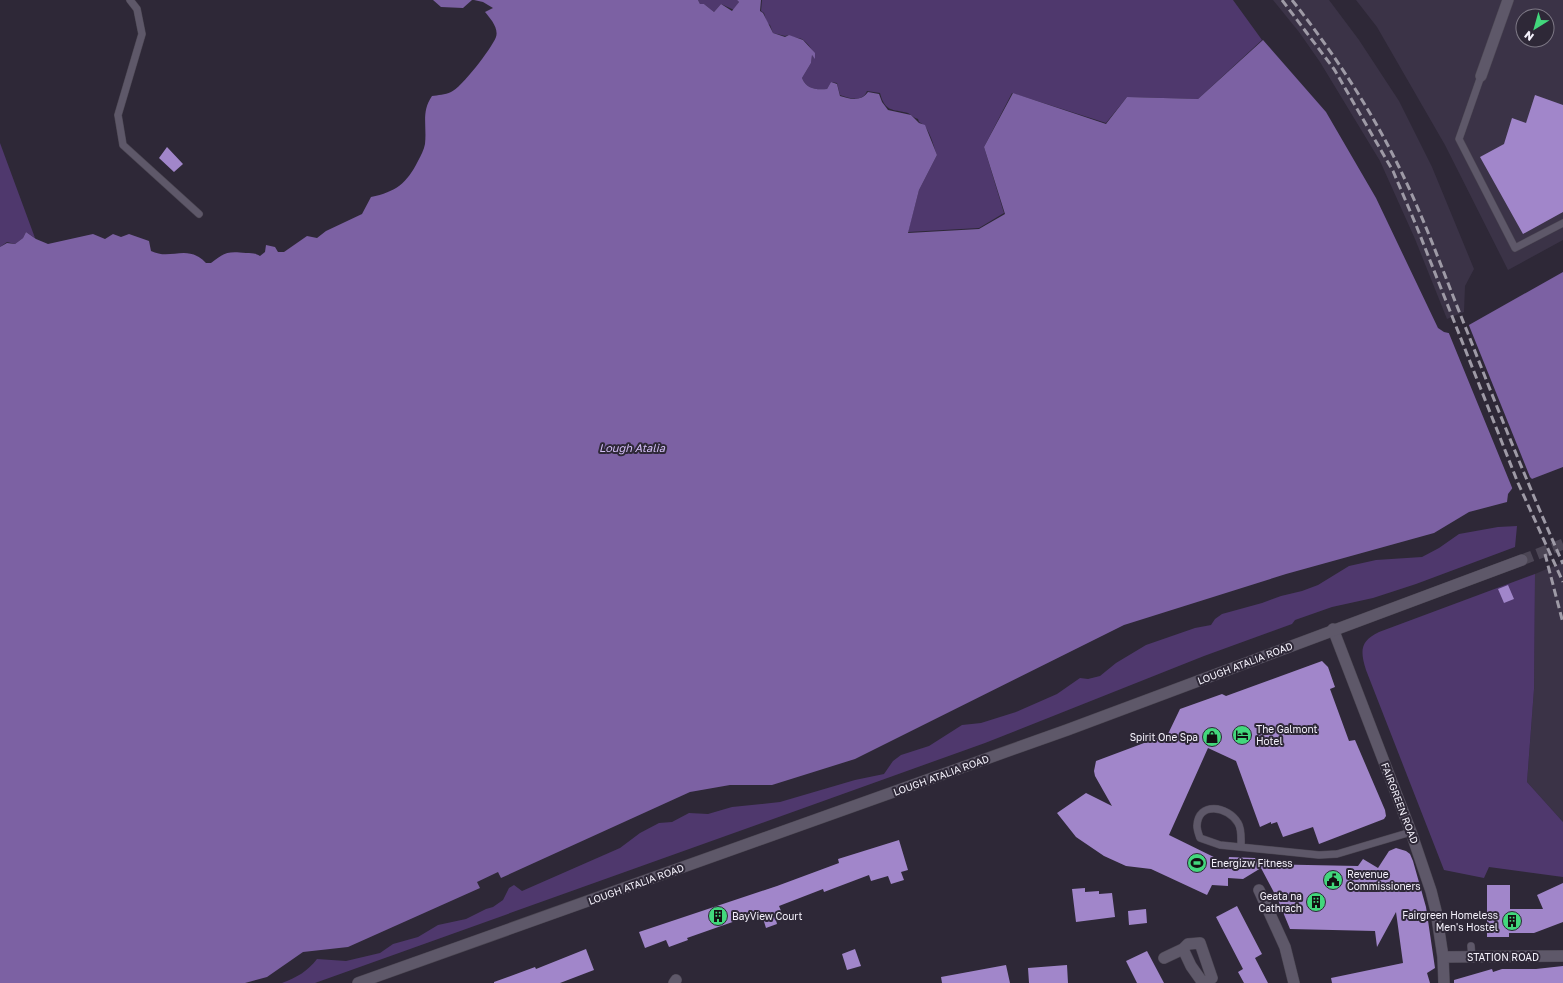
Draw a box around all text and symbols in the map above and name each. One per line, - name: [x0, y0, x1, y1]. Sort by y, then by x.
- north arrow: [1515, 8, 1555, 48]
- text: N: [1521, 29, 1536, 44]
- water label: Lough Atalia: [599, 441, 666, 455]
- street label: LOUGH ATALIA ROAD: [1196, 639, 1294, 687]
- place label: The Galmont Hotel: [1256, 723, 1317, 747]
- hotel icon: The Galmont Hotel: [1231, 724, 1253, 746]
- shop icon: Spirit One Spa: [1201, 726, 1223, 748]
- place label: Spirit One Spa: [1130, 731, 1198, 743]
- street label: LOUGH ATALIA ROAD: [892, 752, 990, 798]
- street label: FAIRGREEN ROAD: [1379, 761, 1421, 845]
- sports icon: Energizw Fitness: [1186, 852, 1208, 874]
- place label: Energizw Fitness: [1211, 857, 1293, 869]
- street label: LOUGH ATALIA ROAD: [587, 861, 685, 907]
- place label: Revenue Commissioners: [1347, 868, 1421, 892]
- public building icon: Revenue Commissioners: [1322, 869, 1344, 891]
- place label: Geata na Cathrach: [1258, 890, 1302, 914]
- building icon: Geata na Cathrach: [1305, 891, 1327, 913]
- building icon: BayView Court: [707, 905, 729, 927]
- place label: Fairgreen Homeless Men's Hostel: [1402, 909, 1498, 933]
- place label: BayView Court: [732, 910, 802, 922]
- building icon: Fairgreen Homeless Men's Hostel: [1501, 910, 1523, 932]
- street label: STATION ROAD: [1467, 951, 1539, 963]

